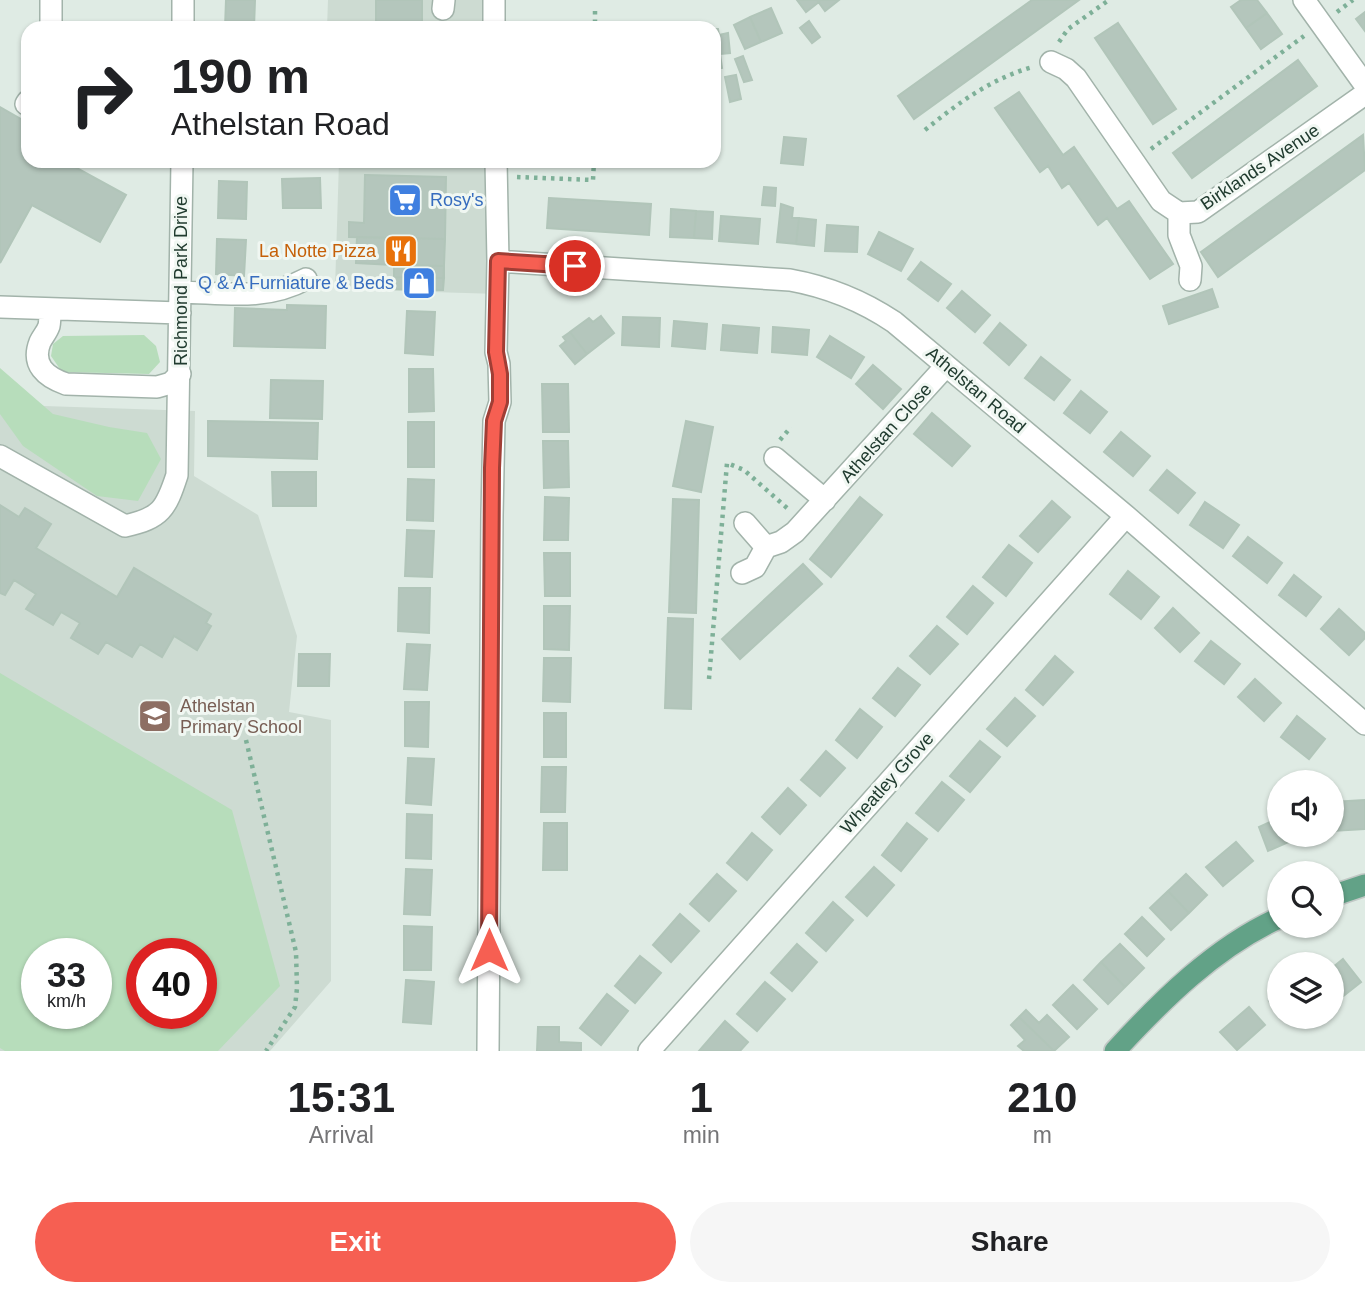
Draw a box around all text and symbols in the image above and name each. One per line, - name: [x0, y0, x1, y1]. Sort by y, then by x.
- icon: right: [56, 49, 147, 140]
- text: 190 m: [171, 49, 310, 103]
- text: Athelstan Road: [171, 106, 390, 142]
- street label: Birklands Avenue: [1197, 120, 1323, 214]
- supermarket icon: Rosy's: [386, 181, 424, 219]
- place label: Rosy's: [430, 190, 483, 210]
- street label: Richmond Park Drive: [171, 196, 191, 366]
- restaurant icon: La Notte Pizza: [382, 232, 420, 270]
- pin: [545, 236, 605, 296]
- place label: La Notte Pizza: [259, 241, 377, 261]
- icon: arrive: [556, 247, 594, 285]
- shop icon: Q & A Furniature & Beds: [400, 264, 438, 302]
- place label: Q & A Furniature & Beds: [198, 273, 394, 293]
- street label: Athelstan Road: [922, 343, 1030, 437]
- street label: Athelstan Close: [836, 379, 936, 487]
- place label: Athelstan Primary School: [180, 696, 302, 737]
- school or university icon: Athelstan Primary School: [136, 697, 174, 735]
- street label: Wheatley Grove: [836, 728, 938, 838]
- map controls: [1267, 770, 1344, 1029]
- button: sound: [1267, 770, 1344, 847]
- button: search: [1267, 861, 1344, 938]
- position arrow: [452, 913, 526, 987]
- speed limit sign: 40: [126, 938, 217, 1029]
- button: layers: [1267, 952, 1344, 1029]
- text: 33: [47, 955, 86, 994]
- text: km/h: [47, 991, 86, 1011]
- text: 15:31: [288, 1074, 395, 1121]
- text: 1: [689, 1074, 713, 1121]
- text: 210: [1007, 1074, 1077, 1121]
- text: Arrival: [309, 1122, 374, 1148]
- text: min: [683, 1122, 720, 1148]
- text: m: [1033, 1122, 1052, 1148]
- button: Exit: [35, 1202, 676, 1282]
- button: Share: [690, 1202, 1330, 1282]

